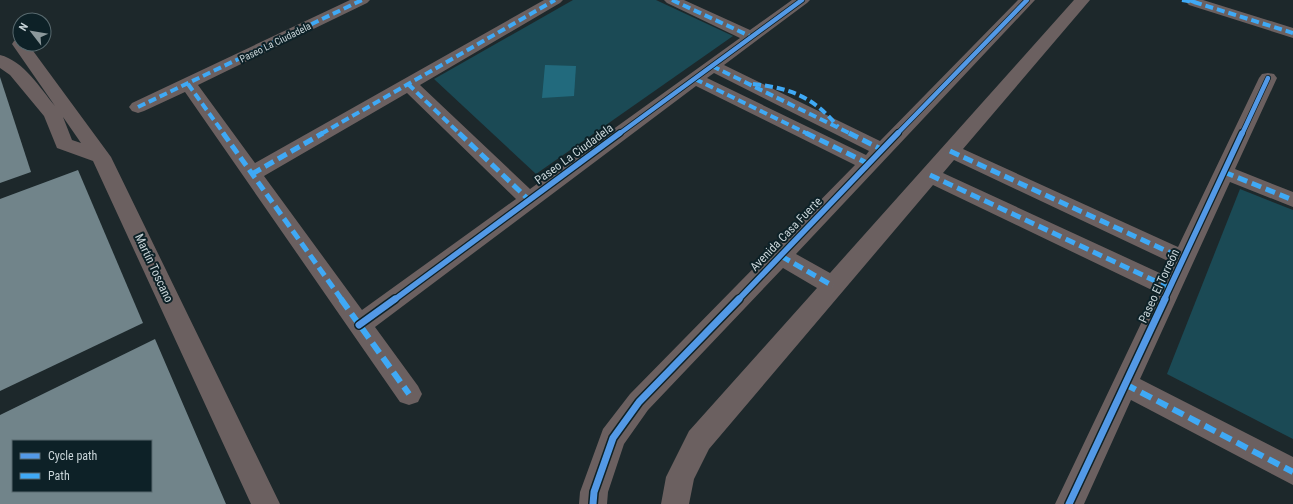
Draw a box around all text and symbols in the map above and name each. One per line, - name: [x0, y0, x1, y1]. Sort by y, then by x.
- north arrow: [12, 12, 52, 52]
- street label: Paseo La Ciudadela: [238, 20, 313, 64]
- text: N: [17, 21, 31, 33]
- street label: Paseo La Ciudadela: [532, 121, 616, 187]
- street label: Avenida Casa Fuerte: [747, 194, 825, 274]
- street label: Martín Toscano: [132, 232, 176, 304]
- street label: Paseo El Torreón: [1136, 247, 1182, 325]
- legend: [12, 440, 152, 492]
- text: Cycle path: [48, 449, 98, 463]
- text: Path: [48, 469, 70, 483]

